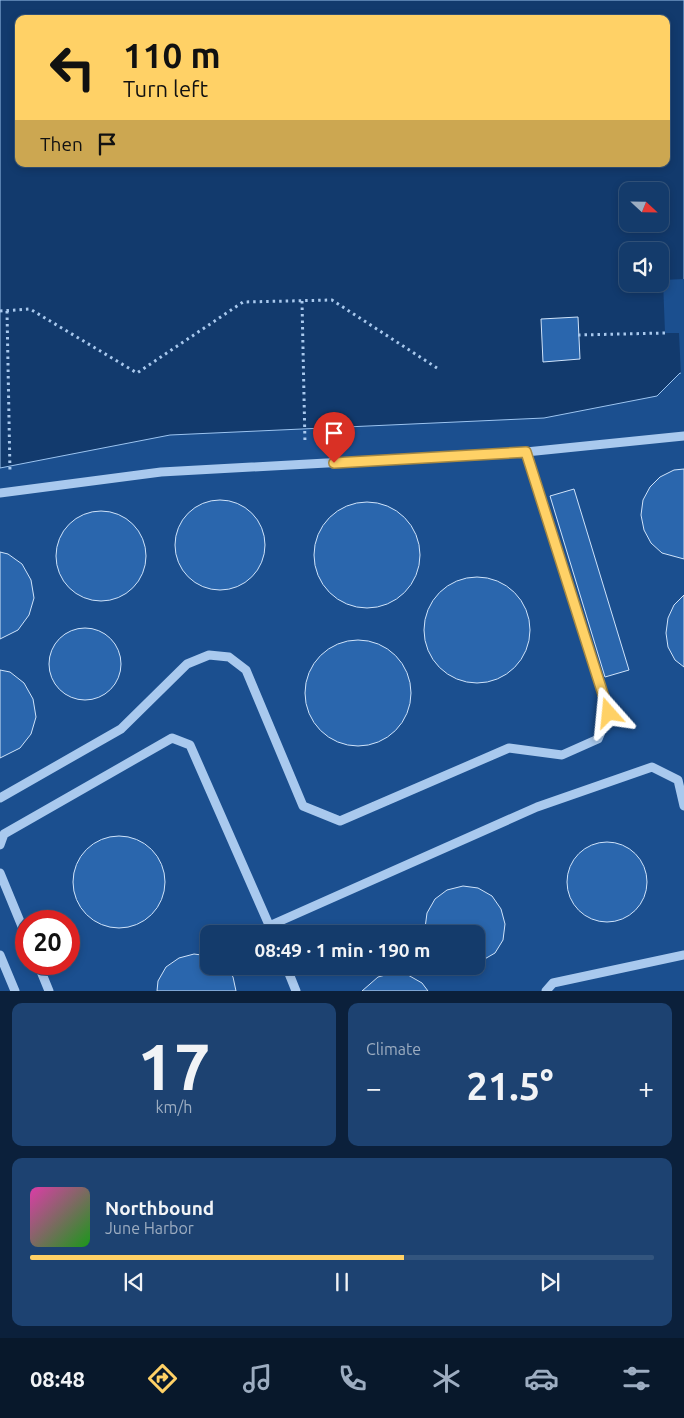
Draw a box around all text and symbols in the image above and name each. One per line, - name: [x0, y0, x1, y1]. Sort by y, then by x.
- icon: left: [40, 35, 105, 100]
- text: 110 m: [123, 35, 221, 75]
- text: Turn left: [123, 76, 208, 101]
- icon: arrive: [93, 130, 121, 158]
- text: Then: [40, 133, 83, 155]
- north arrow: [619, 182, 669, 232]
- map controls: [619, 182, 669, 292]
- button: sound: [619, 242, 669, 292]
- pin: [313, 412, 355, 463]
- icon: arrive: [320, 419, 348, 447]
- position arrow: [582, 686, 634, 738]
- speed limit sign: 20: [15, 910, 80, 975]
- text: 08:49 · 1 min · 190 m: [255, 939, 430, 961]
- text: 17: [137, 1029, 211, 1102]
- text: Climate: [366, 1040, 421, 1058]
- text: 21.5°: [466, 1065, 554, 1107]
- text: −: [366, 1072, 382, 1103]
- text: +: [638, 1072, 654, 1103]
- text: km/h: [156, 1098, 192, 1116]
- text: Northbound: [105, 1197, 214, 1219]
- text: June Harbor: [105, 1219, 194, 1237]
- icon: previous: [120, 1268, 148, 1296]
- icon: pause: [328, 1268, 356, 1296]
- icon: next: [536, 1268, 564, 1296]
- icon: directions: [145, 1361, 180, 1396]
- icon: music: [240, 1361, 275, 1396]
- icon: phone: [335, 1361, 370, 1396]
- icon: climate: [429, 1361, 464, 1396]
- icon: car: [524, 1361, 559, 1396]
- icon: filters: [619, 1361, 654, 1396]
- text: 08:48: [30, 1366, 85, 1391]

